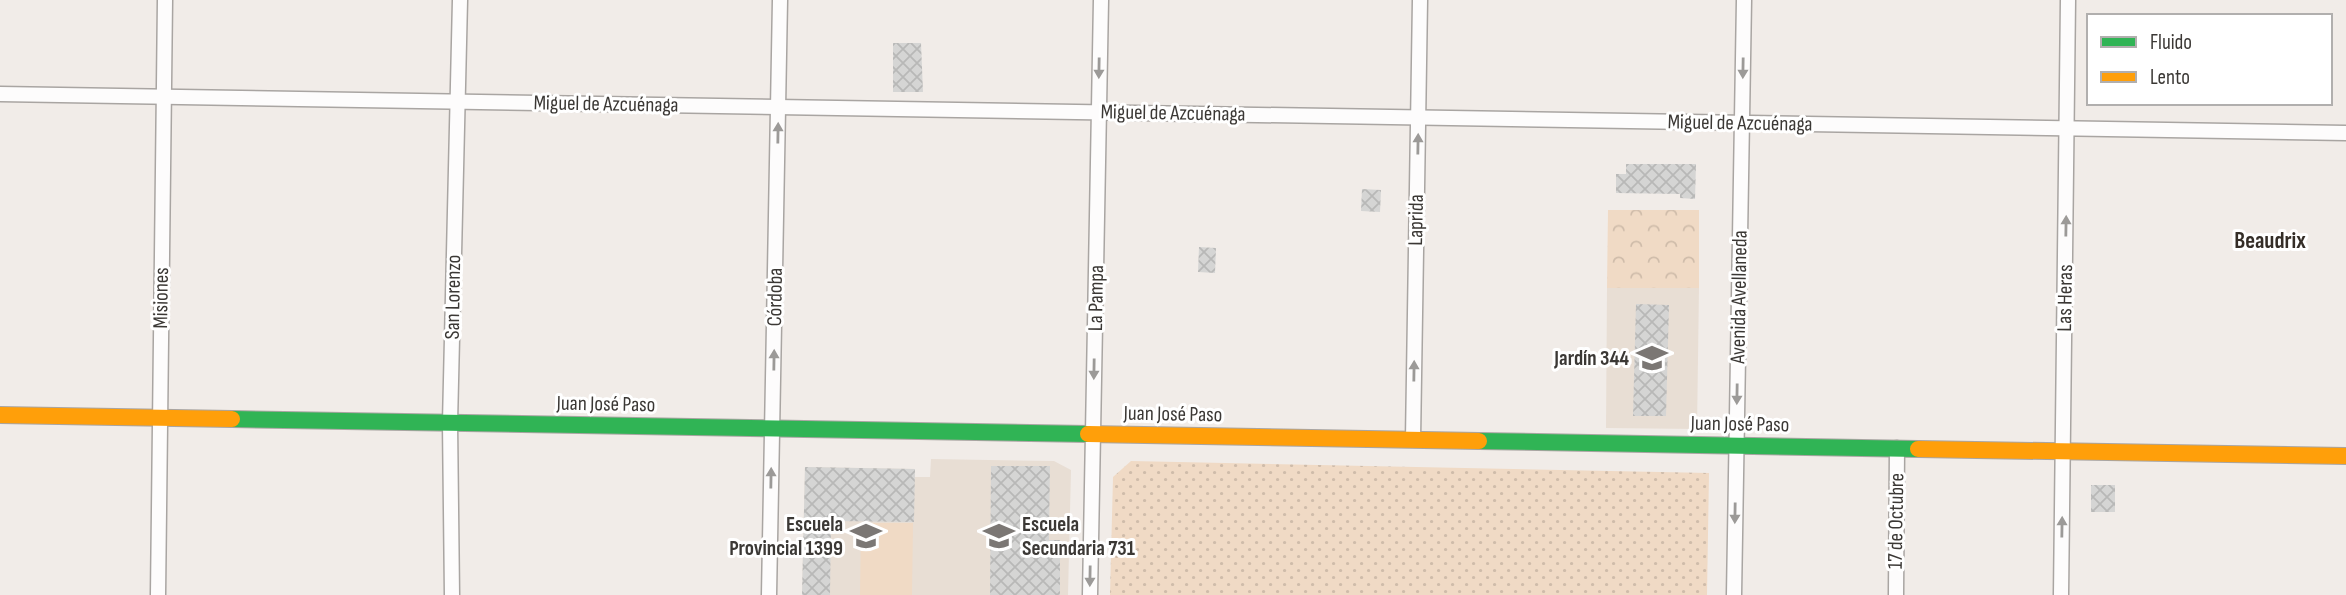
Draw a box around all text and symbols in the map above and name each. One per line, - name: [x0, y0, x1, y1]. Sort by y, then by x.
- legend: [2087, 14, 2332, 105]
- text: Fluido: [2150, 30, 2192, 55]
- one-way arrow: [1094, 57, 1105, 79]
- one-way arrow: [1737, 57, 1749, 79]
- text: Lento: [2150, 65, 2190, 90]
- street label: Miguel de Azcuénaga: [533, 90, 679, 118]
- street label: Miguel de Azcuénaga: [1100, 99, 1246, 127]
- street label: Miguel de Azcuénaga: [1667, 109, 1813, 137]
- one-way arrow: [772, 121, 784, 143]
- one-way arrow: [1412, 133, 1423, 155]
- street label: Laprida: [1403, 194, 1429, 246]
- one-way arrow: [2060, 215, 2071, 237]
- district label: Beaudrix: [2234, 227, 2306, 255]
- street label: Avenida Avellaneda: [1725, 230, 1753, 365]
- street label: San Lorenzo: [440, 254, 466, 340]
- street label: Las Heras: [2052, 264, 2078, 332]
- street label: La Pampa: [1083, 265, 1109, 331]
- street label: Misiones: [148, 267, 174, 329]
- street label: Córdoba: [762, 267, 788, 327]
- school or university icon: Jardín 344: [1635, 341, 1669, 375]
- place label: Jardín 344: [1553, 346, 1629, 371]
- one-way arrow: [768, 349, 779, 371]
- one-way arrow: [1089, 358, 1100, 380]
- one-way arrow: [1408, 360, 1419, 382]
- one-way arrow: [1731, 383, 1742, 405]
- street label: Juan José Paso: [555, 391, 656, 417]
- street label: Juan José Paso: [1122, 401, 1223, 427]
- street label: Juan José Paso: [1689, 411, 1790, 437]
- one-way arrow: [766, 467, 777, 489]
- street label: 17 de Octubre: [1883, 473, 1909, 569]
- one-way arrow: [1729, 503, 1741, 525]
- place label: Escuela Provincial 1399: [729, 512, 843, 561]
- place label: Escuela Secundaria 731: [1022, 512, 1135, 561]
- one-way arrow: [2056, 516, 2068, 538]
- school or university icon: Escuela Provincial 1399: [849, 519, 883, 553]
- school or university icon: Escuela Secundaria 731: [982, 519, 1016, 553]
- one-way arrow: [1084, 565, 1096, 587]

